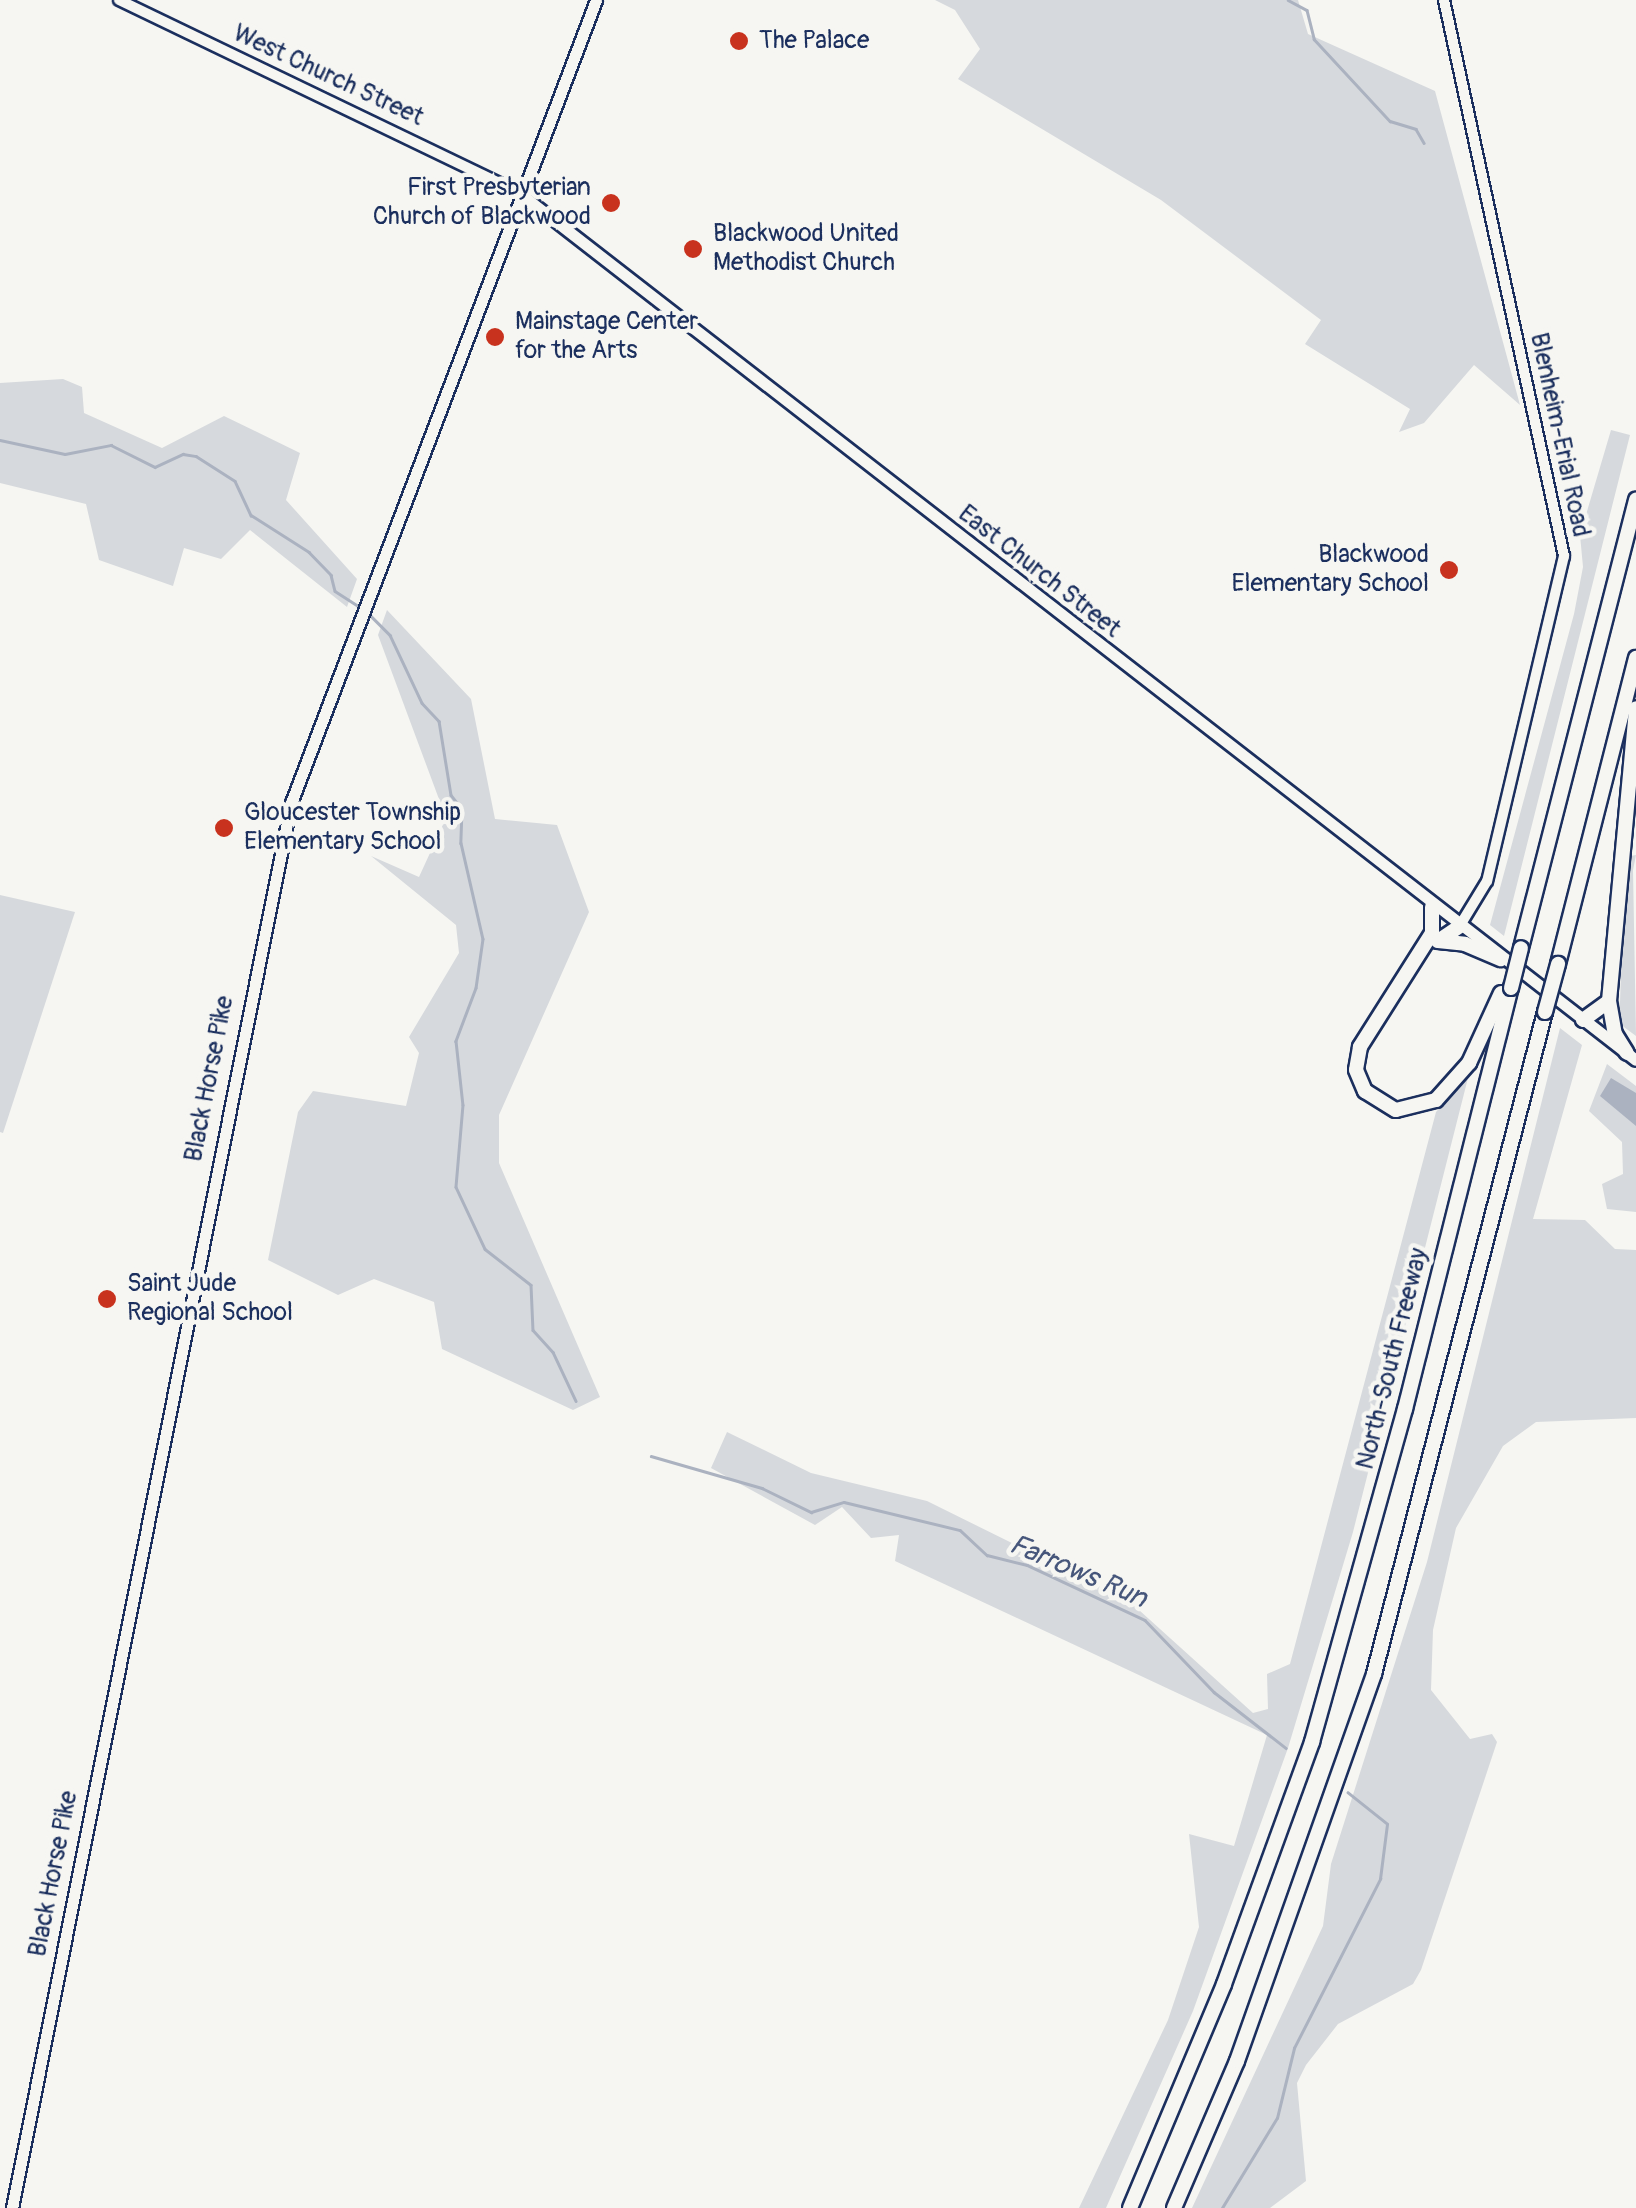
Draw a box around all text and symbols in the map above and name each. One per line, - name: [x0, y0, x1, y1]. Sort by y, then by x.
- street label: West Church Street: [228, 19, 428, 133]
- place label: The Palace: [759, 26, 869, 56]
- marker: The Palace: [728, 30, 750, 52]
- place label: First Presbyterian Church of Blackwood: [373, 174, 591, 233]
- marker: First Presbyterian Church of Blackwood: [600, 192, 622, 214]
- place label: Blackwood United Methodist Church: [713, 220, 899, 279]
- marker: Blackwood United Methodist Church: [682, 238, 704, 260]
- place label: Mainstage Center for the Arts: [515, 308, 698, 367]
- marker: Mainstage Center for the Arts: [484, 326, 506, 348]
- street label: Blenheim-Erial Road: [1523, 330, 1595, 540]
- street label: East Church Street: [952, 499, 1126, 645]
- place label: Blackwood Elementary School: [1232, 541, 1429, 600]
- marker: Blackwood Elementary School: [1438, 559, 1460, 581]
- place label: Gloucester Township Elementary School: [244, 799, 461, 858]
- marker: Gloucester Township Elementary School: [213, 817, 235, 839]
- street label: Black Horse Pike: [179, 993, 241, 1165]
- street label: North-South Freeway: [1351, 1245, 1435, 1473]
- place label: Saint Jude Regional School: [127, 1270, 293, 1329]
- marker: Saint Jude Regional School: [96, 1288, 118, 1310]
- water label: Farrows Run: [1004, 1528, 1152, 1616]
- street label: Black Horse Pike: [23, 1788, 85, 1960]

